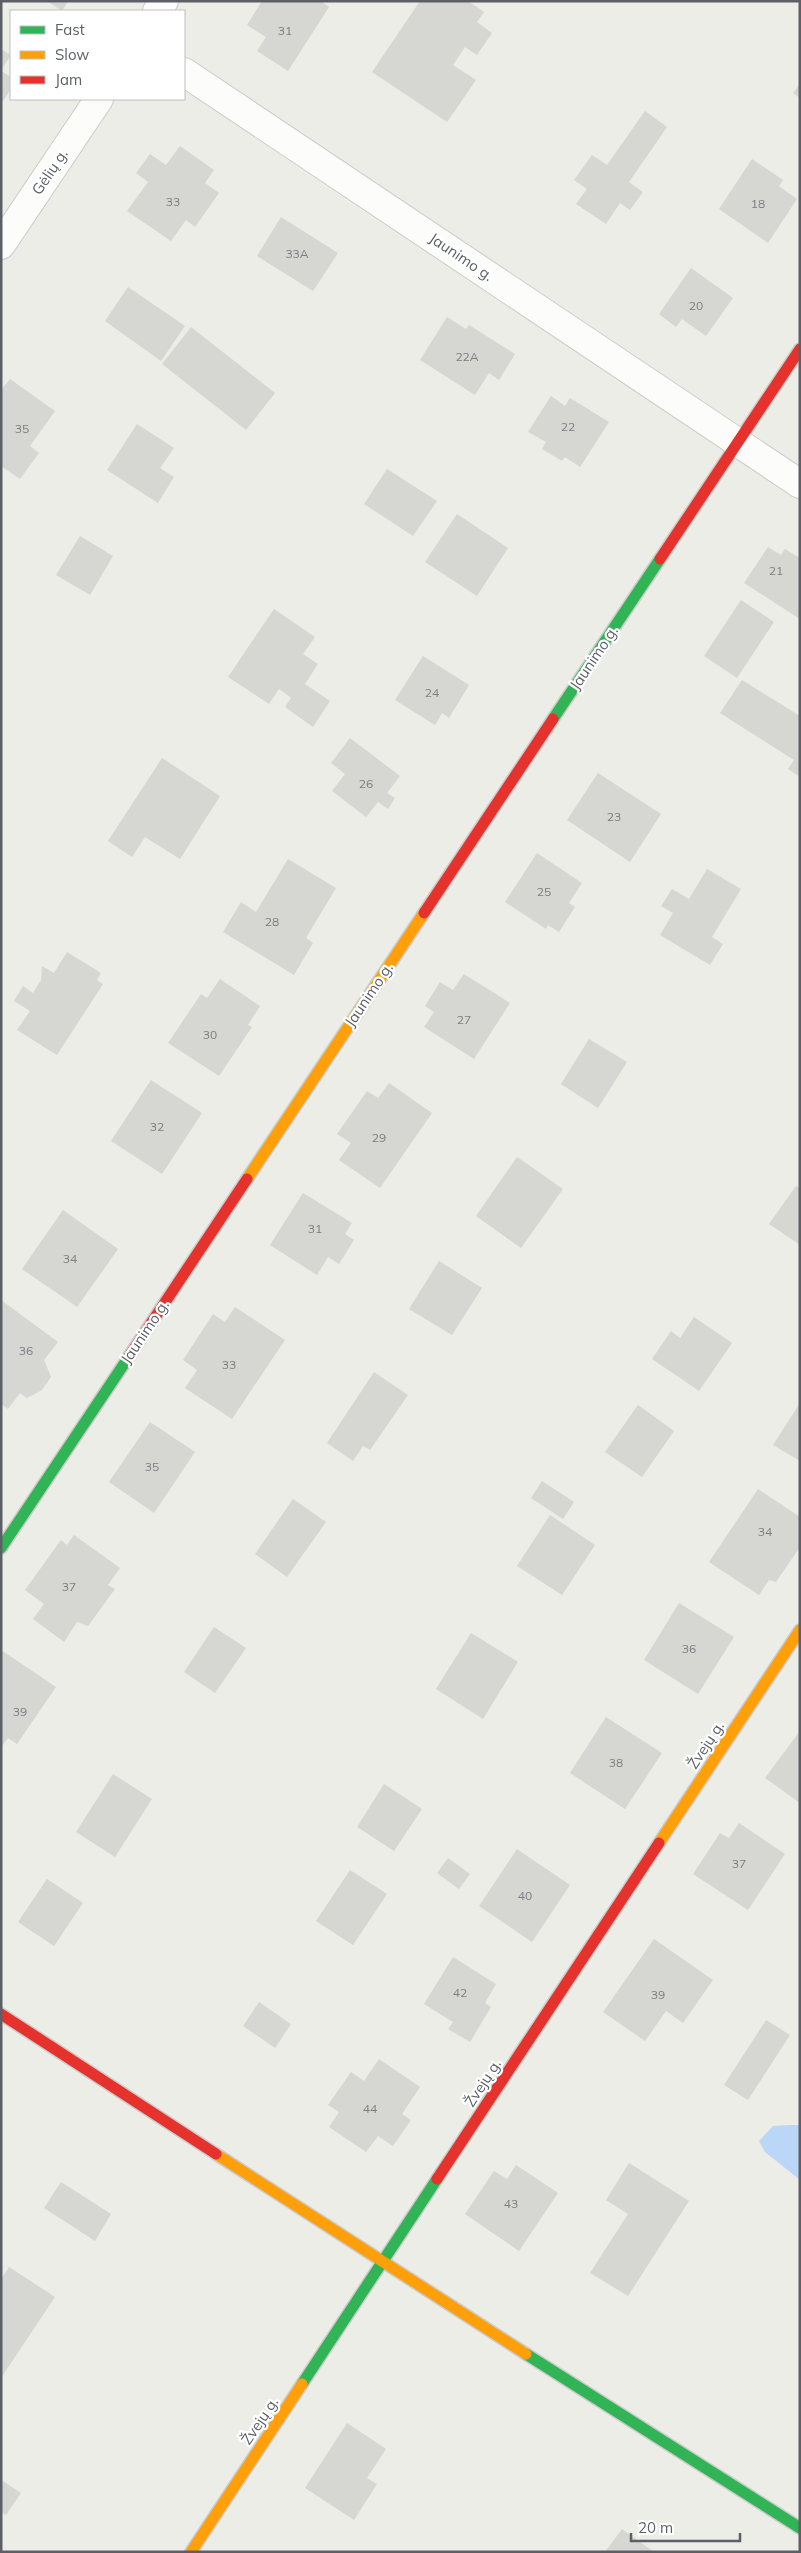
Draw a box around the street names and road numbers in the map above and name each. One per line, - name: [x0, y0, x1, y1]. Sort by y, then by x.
- street label: Gėlių g.: [27, 145, 72, 198]
- street label: Jaunimo g.: [426, 228, 497, 285]
- street label: Jaunimo g.: [565, 622, 622, 693]
- street label: Jaunimo g.: [340, 959, 397, 1030]
- street label: Jaunimo g.: [116, 1296, 173, 1367]
- street label: Žvejų g.: [683, 1717, 728, 1772]
- street label: Žvejų g.: [460, 2055, 505, 2110]
- street label: Žvejų g.: [237, 2393, 282, 2448]

